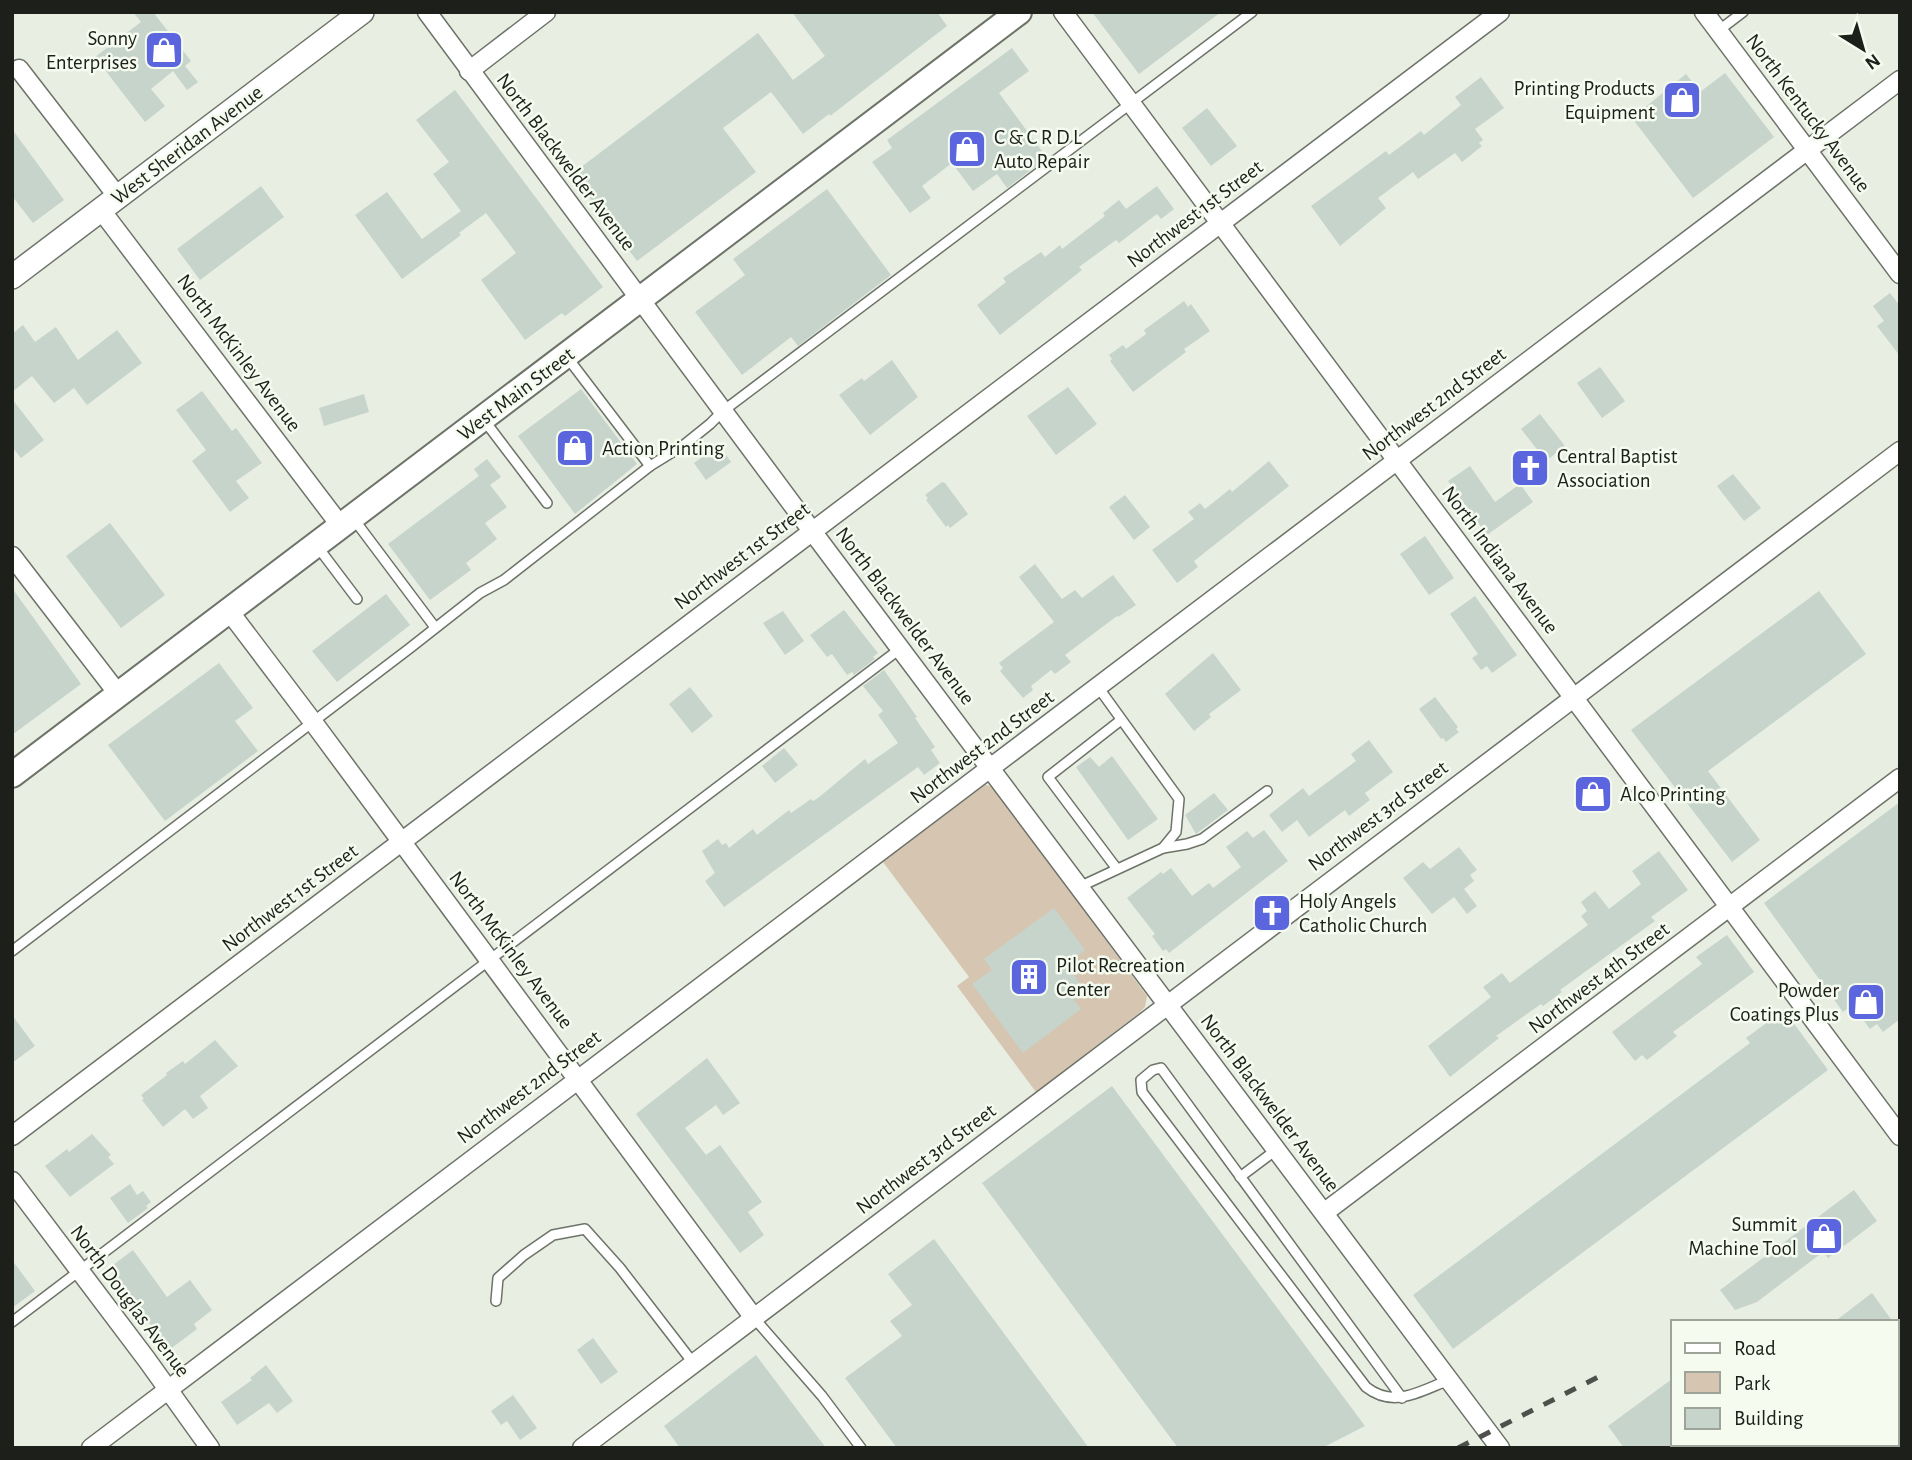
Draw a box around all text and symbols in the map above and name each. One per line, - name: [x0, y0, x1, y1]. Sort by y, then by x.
- north arrow: [1828, 14, 1898, 84]
- place label: Sonny Enterprises: [46, 28, 137, 73]
- shop icon: Sonny Enterprises: [143, 29, 185, 71]
- street label: North Kentucky Avenue: [1740, 29, 1876, 197]
- street label: North Blackwelder Avenue: [492, 69, 640, 255]
- place label: Printing Products Equipment: [1514, 78, 1655, 123]
- shop icon: Printing Products Equipment: [1661, 79, 1703, 121]
- street label: West Sheridan Avenue: [107, 81, 267, 209]
- place label: C & C R D L Auto Repair: [994, 127, 1090, 172]
- shop icon: C & C R D L Auto Repair: [946, 128, 988, 170]
- street label: Northwest 1st Street: [1123, 156, 1267, 272]
- street label: North McKinley Avenue: [173, 270, 305, 436]
- street label: West Main Street: [454, 343, 579, 445]
- street label: Northwest 2nd Street: [1358, 343, 1510, 465]
- shop icon: Action Printing: [554, 427, 596, 469]
- place label: Action Printing: [602, 438, 725, 459]
- place label: Central Baptist Association: [1557, 446, 1678, 491]
- church icon: Central Baptist Association: [1509, 447, 1551, 489]
- street label: North Indiana Avenue: [1438, 482, 1562, 638]
- street label: Northwest 1st Street: [670, 498, 814, 614]
- street label: North Blackwelder Avenue: [831, 523, 979, 709]
- street label: Northwest 2nd Street: [906, 686, 1058, 808]
- street label: Northwest 3rd Street: [1304, 757, 1452, 875]
- shop icon: Alco Printing: [1572, 773, 1614, 815]
- place label: Alco Printing: [1620, 784, 1726, 805]
- street label: Northwest 1st Street: [218, 840, 362, 956]
- street label: North McKinley Avenue: [445, 867, 577, 1033]
- place label: Holy Angels Catholic Church: [1299, 891, 1427, 936]
- church icon: Holy Angels Catholic Church: [1251, 892, 1293, 934]
- street label: Northwest 4th Street: [1525, 918, 1673, 1038]
- place label: Pilot Recreation Center: [1056, 955, 1185, 1000]
- building icon: Pilot Recreation Center: [1008, 956, 1050, 998]
- place label: Powder Coatings Plus: [1730, 980, 1839, 1025]
- shop icon: Powder Coatings Plus: [1845, 981, 1887, 1023]
- street label: North Blackwelder Avenue: [1196, 1010, 1344, 1196]
- street label: Northwest 2nd Street: [453, 1026, 605, 1148]
- street label: Northwest 3rd Street: [852, 1100, 1000, 1218]
- place label: Summit Machine Tool: [1688, 1214, 1797, 1259]
- shop icon: Summit Machine Tool: [1803, 1215, 1845, 1257]
- street label: North Douglas Avenue: [66, 1221, 194, 1381]
- legend: [1671, 1320, 1898, 1446]
- text: Road: [1734, 1338, 1776, 1359]
- text: Park: [1734, 1373, 1771, 1394]
- text: Building: [1734, 1408, 1804, 1429]

